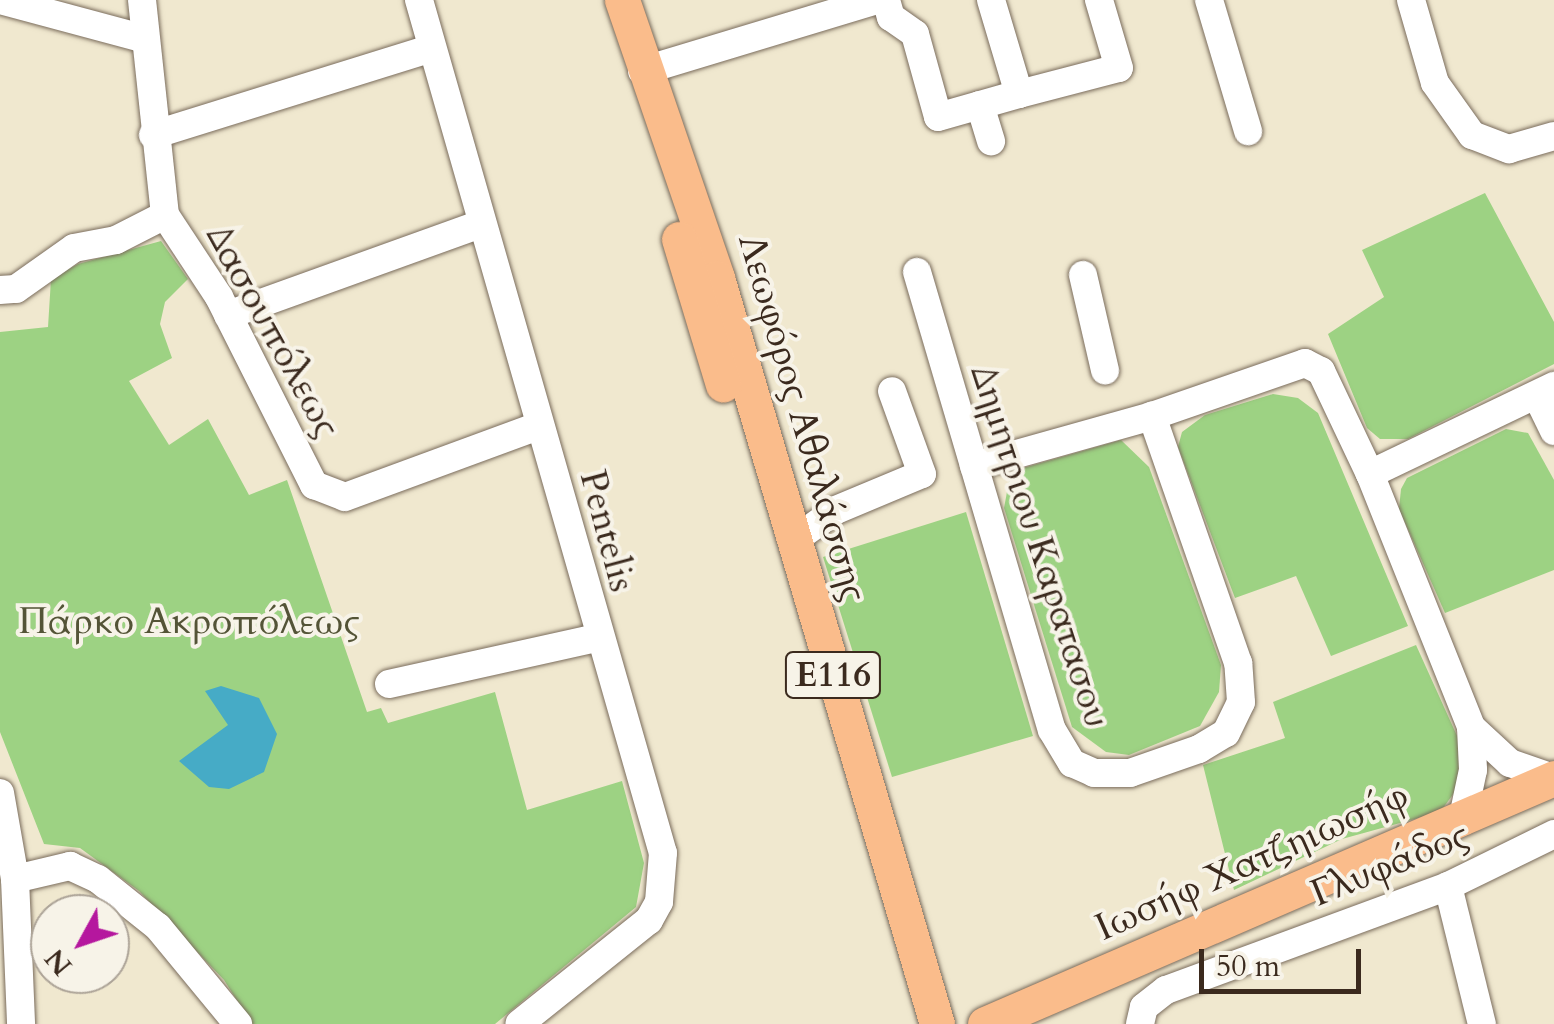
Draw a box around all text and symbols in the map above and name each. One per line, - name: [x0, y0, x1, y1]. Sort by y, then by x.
- street label: Δασουπόλεως: [196, 216, 350, 446]
- street label: Λεωφόρος Αθαλάσσης: [728, 229, 876, 607]
- street label: Δημητριου Καρατασου: [960, 359, 1120, 733]
- street label: Pentelis: [569, 465, 645, 597]
- park label: Πάρκο Ακροπόλεως: [18, 599, 360, 645]
- road number: E116: [783, 645, 883, 705]
- street label: Ιωσήφ Χατζηιωσήφ: [1089, 773, 1415, 951]
- street label: Γλυφάδος: [1304, 813, 1476, 917]
- north arrow: [30, 894, 130, 994]
- scale bar: [1204, 929, 1366, 991]
- text: N: [36, 940, 81, 984]
- text: 50 m: [1216, 946, 1280, 987]

